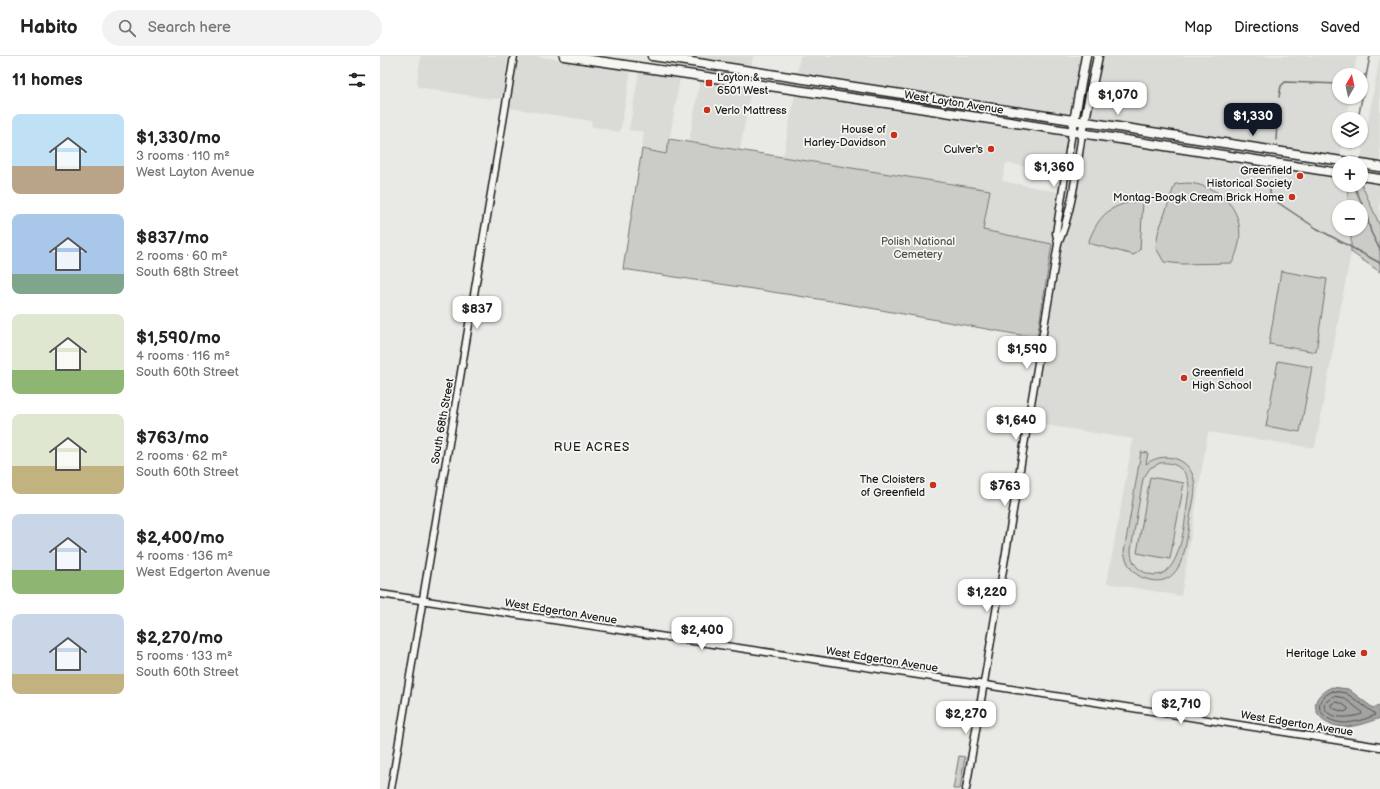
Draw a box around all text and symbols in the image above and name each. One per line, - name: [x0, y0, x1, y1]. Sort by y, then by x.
- search box: [102, 10, 382, 46]
- text: Habito: [20, 16, 78, 39]
- icon: search: [116, 17, 138, 39]
- text: Search here: [148, 18, 231, 37]
- text: Map: [1184, 19, 1212, 36]
- text: Directions: [1234, 19, 1299, 36]
- text: Saved: [1321, 19, 1360, 36]
- north arrow: [1332, 68, 1368, 104]
- map controls: [1332, 68, 1368, 236]
- icon: filters: [346, 69, 368, 91]
- text: 11 homes: [12, 70, 83, 90]
- place label: Layton & 6501 West: [717, 71, 769, 97]
- marker: Layton & 6501 West: [704, 78, 714, 88]
- pin: $1,070: [1085, 82, 1151, 116]
- text: $1,070: [1098, 87, 1138, 103]
- street label: West Layton Avenue: [903, 88, 1005, 117]
- pin: $1,330: [1220, 103, 1286, 137]
- place label: Verlo Mattress: [715, 104, 787, 117]
- marker: Verlo Mattress: [702, 105, 712, 115]
- text: $1,330: [1233, 108, 1273, 124]
- button: layers: [1332, 112, 1368, 148]
- place label: House of Harley-Davidson: [804, 123, 887, 149]
- text: $1,330/mo: [136, 128, 221, 148]
- icon: home: [44, 130, 92, 178]
- marker: House of Harley-Davidson: [889, 130, 899, 140]
- place label: Culver's: [943, 143, 984, 156]
- marker: Culver's: [986, 144, 996, 154]
- text: 3 rooms · 110 m²: [136, 148, 230, 164]
- pin: $1,360: [1021, 154, 1087, 188]
- button: +: [1332, 156, 1368, 192]
- text: $1,360: [1034, 159, 1074, 175]
- text: West Layton Avenue: [136, 164, 255, 180]
- place label: Greenfield Historical Society: [1207, 164, 1292, 190]
- marker: Greenfield Historical Society: [1295, 171, 1305, 181]
- place label: Montag-Boogk Cream Brick Home: [1113, 191, 1284, 204]
- marker: Montag-Boogk Cream Brick Home: [1287, 192, 1297, 202]
- button: −: [1332, 200, 1368, 236]
- text: $837/mo: [136, 228, 209, 248]
- icon: home: [44, 230, 92, 278]
- park label: Polish National Cemetery: [881, 235, 955, 261]
- text: 2 rooms · 60 m²: [136, 248, 228, 264]
- text: South 68th Street: [136, 264, 239, 280]
- pin: $837: [453, 296, 501, 330]
- text: $837: [461, 301, 493, 317]
- text: $1,590/mo: [136, 328, 221, 348]
- icon: home: [44, 330, 92, 378]
- pin: $1,590: [994, 336, 1060, 370]
- text: $1,590: [1007, 341, 1047, 357]
- text: 4 rooms · 116 m²: [136, 348, 230, 364]
- text: South 60th Street: [136, 364, 239, 380]
- place label: Greenfield High School: [1192, 366, 1251, 392]
- marker: Greenfield High School: [1179, 373, 1189, 383]
- street label: South 68th Street: [429, 377, 457, 465]
- pin: $1,640: [983, 407, 1049, 441]
- text: $1,640: [996, 412, 1036, 428]
- text: $763/mo: [136, 428, 209, 448]
- icon: home: [44, 430, 92, 478]
- district label: RUE ACRES: [554, 440, 630, 455]
- text: 2 rooms · 62 m²: [136, 448, 228, 464]
- text: South 60th Street: [136, 464, 239, 480]
- place label: The Cloisters of Greenfield: [860, 473, 926, 499]
- pin: $763: [981, 473, 1029, 507]
- text: $763: [989, 478, 1021, 494]
- marker: The Cloisters of Greenfield: [928, 480, 938, 490]
- text: $2,400/mo: [136, 528, 225, 548]
- icon: home: [44, 530, 92, 578]
- text: 4 rooms · 136 m²: [136, 548, 233, 564]
- text: West Edgerton Avenue: [136, 564, 270, 580]
- pin: $1,220: [954, 579, 1020, 613]
- text: $1,220: [967, 584, 1007, 600]
- street label: West Edgerton Avenue: [504, 596, 619, 627]
- pin: $2,400: [669, 617, 735, 651]
- text: $2,400: [680, 622, 724, 638]
- text: $2,270/mo: [136, 628, 223, 648]
- icon: home: [44, 630, 92, 678]
- street label: West Edgerton Avenue: [825, 644, 940, 675]
- place label: Heritage Lake: [1286, 647, 1356, 660]
- text: 5 rooms · 133 m²: [136, 648, 233, 664]
- marker: Heritage Lake: [1359, 648, 1369, 658]
- text: South 60th Street: [136, 664, 239, 680]
- pin: $2,710: [1148, 691, 1214, 725]
- text: $2,710: [1161, 696, 1201, 712]
- pin: $2,270: [933, 701, 999, 735]
- text: $2,270: [945, 706, 987, 722]
- street label: West Edgerton Avenue: [1240, 708, 1355, 739]

